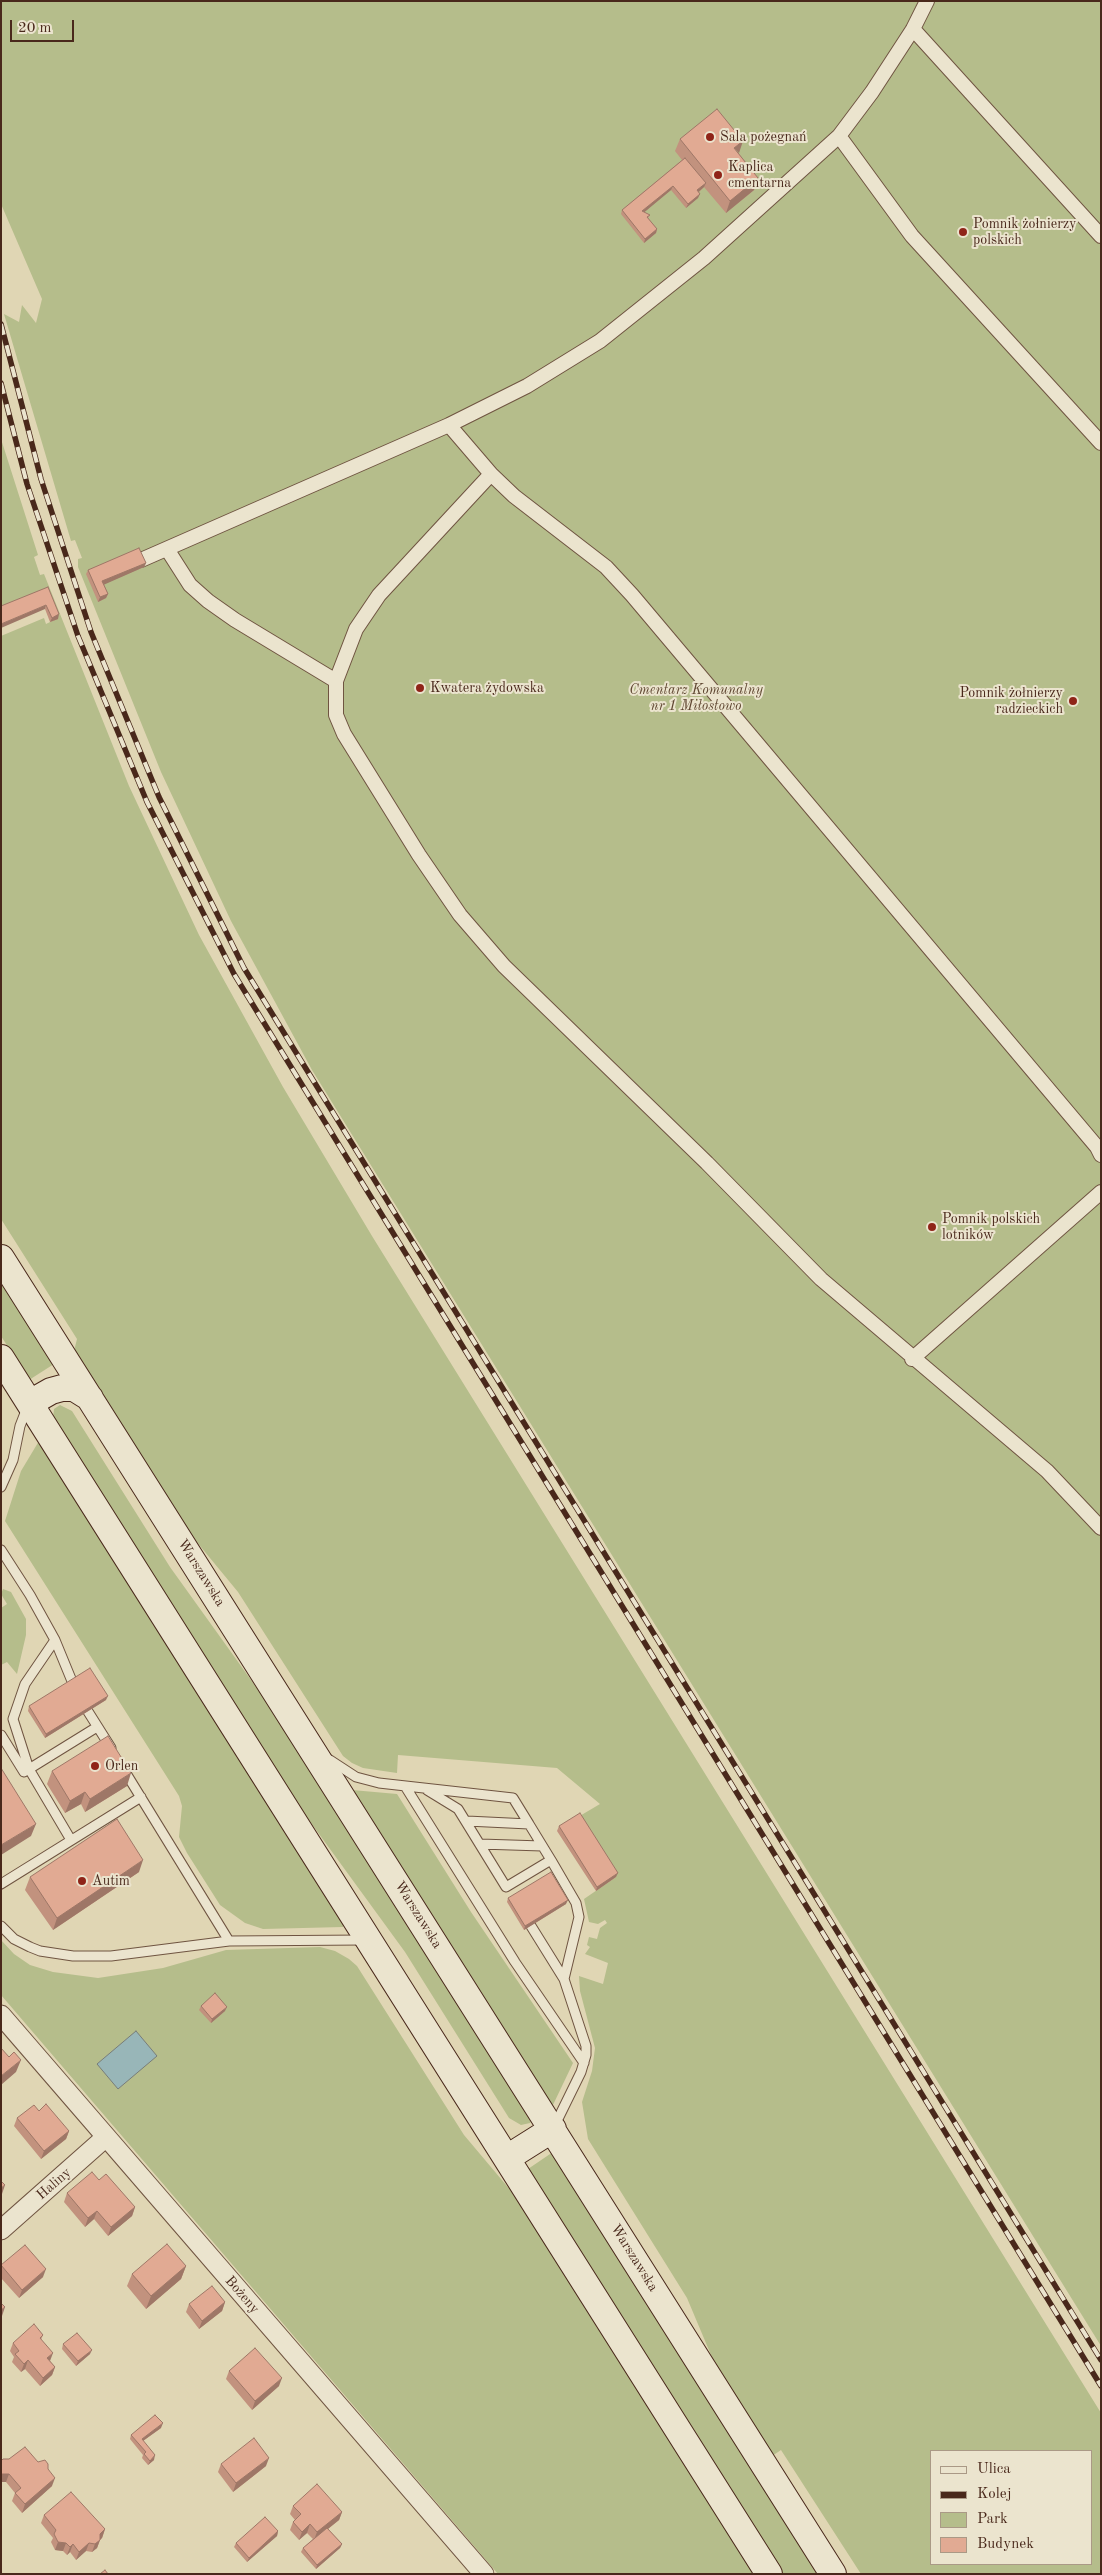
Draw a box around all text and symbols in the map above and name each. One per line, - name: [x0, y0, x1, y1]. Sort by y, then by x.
- scale bar: [12, 10, 76, 42]
- text: 20 m: [18, 21, 52, 36]
- place label: Sala pożegnań: [720, 129, 807, 145]
- marker: Sala pożegnań: [704, 131, 716, 143]
- place label: Kaplica cmentarna: [728, 159, 791, 192]
- marker: Kaplica cmentarna: [712, 169, 724, 181]
- place label: Pomnik żołnierzy polskich: [973, 216, 1076, 248]
- marker: Pomnik żołnierzy polskich: [957, 226, 969, 238]
- place label: Kwatera żydowska: [430, 680, 544, 696]
- marker: Kwatera żydowska: [414, 682, 426, 694]
- park label: Cmentarz Komunalny nr 1 Miłostowo: [629, 682, 763, 714]
- place label: Pomnik żołnierzy radzieckich: [960, 685, 1063, 718]
- marker: Pomnik żołnierzy radzieckich: [1067, 695, 1079, 707]
- place label: Pomnik polskich lotników: [942, 1211, 1040, 1244]
- marker: Pomnik polskich lotników: [926, 1221, 938, 1233]
- street label: Warszawska: [174, 1536, 228, 1610]
- place label: Orlen: [105, 1758, 138, 1774]
- marker: Orlen: [89, 1760, 101, 1772]
- place label: Autim: [92, 1873, 130, 1889]
- marker: Autim: [76, 1875, 88, 1887]
- street label: Warszawska: [391, 1878, 445, 1952]
- street label: Haliny: [33, 2164, 75, 2204]
- street label: Warszawska: [607, 2221, 661, 2295]
- street label: Bożeny: [221, 2273, 263, 2317]
- legend: [930, 2450, 1092, 2565]
- text: Ulica: [977, 2462, 1011, 2477]
- text: Kolej: [977, 2487, 1012, 2502]
- text: Park: [977, 2512, 1008, 2527]
- text: Budynek: [977, 2537, 1034, 2552]

